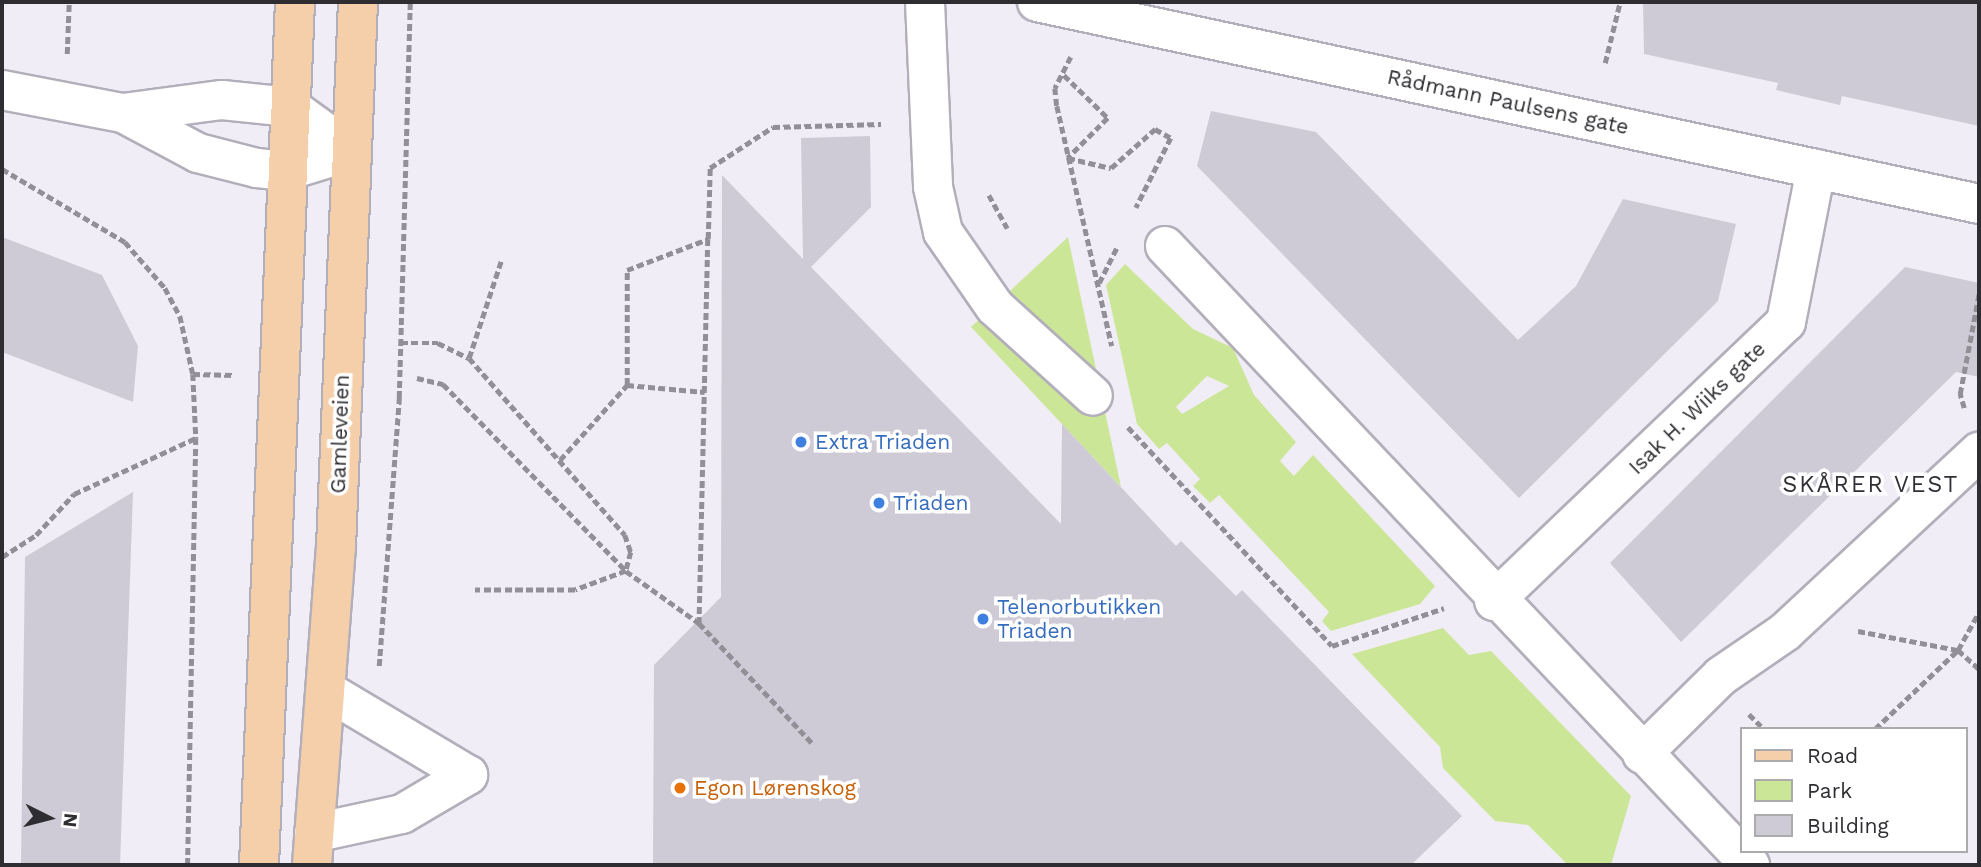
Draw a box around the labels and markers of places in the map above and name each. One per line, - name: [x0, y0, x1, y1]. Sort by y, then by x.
- place label: Extra Triaden: [815, 429, 951, 455]
- marker: Extra Triaden: [793, 434, 809, 450]
- place label: Triaden: [893, 490, 969, 516]
- marker: Triaden: [871, 495, 887, 511]
- place label: Telenorbutikken Triaden: [997, 594, 1161, 644]
- marker: Telenorbutikken Triaden: [975, 611, 991, 627]
- place label: Egon Lørenskog: [694, 775, 856, 801]
- marker: Egon Lørenskog: [672, 780, 688, 796]

